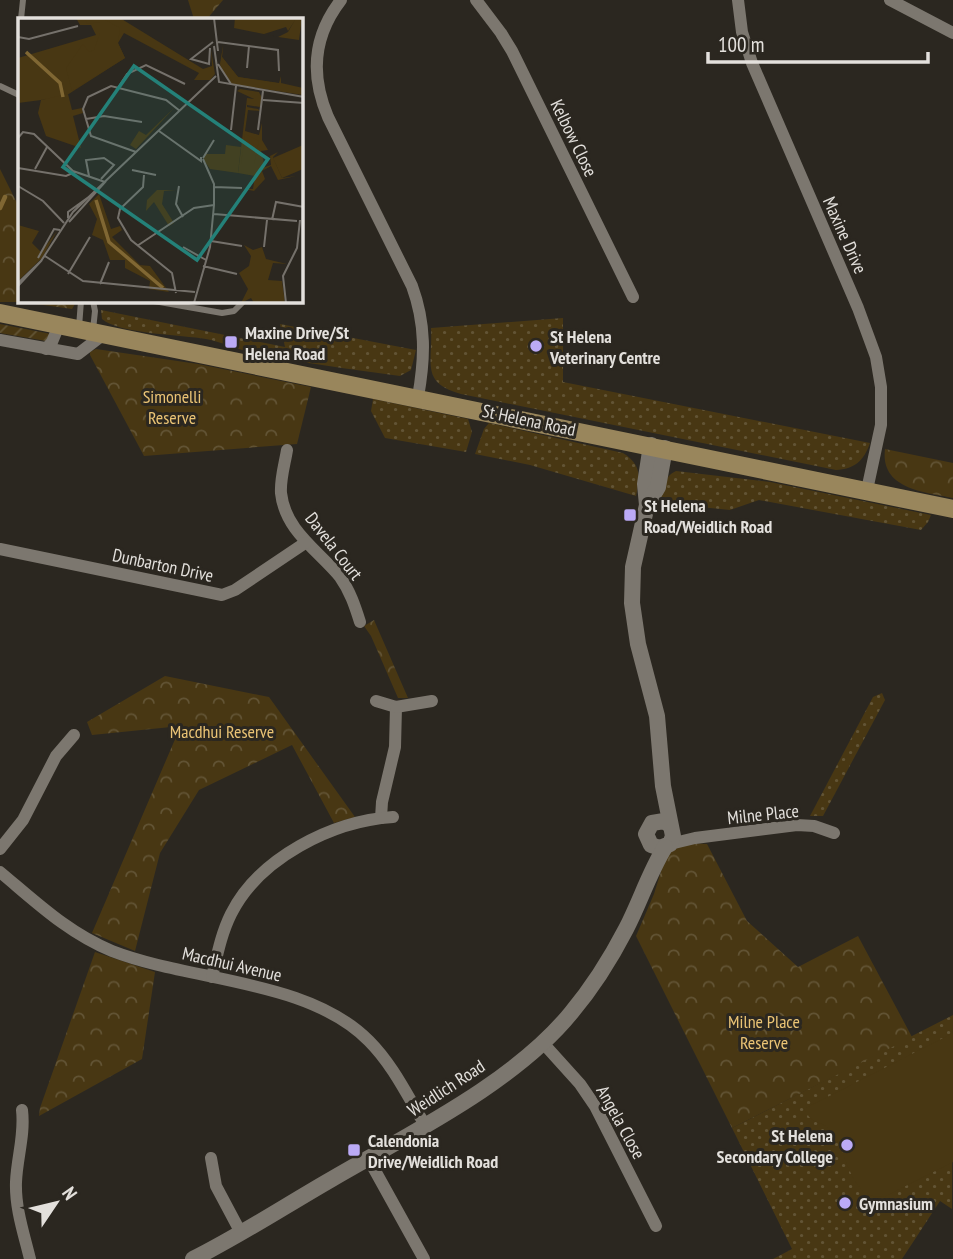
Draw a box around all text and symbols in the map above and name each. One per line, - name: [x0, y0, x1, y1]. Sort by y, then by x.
- inset map: [18, 18, 303, 303]
- scale bar: [708, 21, 928, 65]
- text: 100 m: [718, 31, 764, 58]
- street label: Kelbow Close: [545, 96, 603, 180]
- street label: Maxine Drive: [818, 193, 872, 277]
- place label: Maxine Drive/St Helena Road: [245, 321, 350, 365]
- place label: St Helena Veterinary Centre: [549, 325, 661, 369]
- marker: Maxine Drive/St Helena Road: [223, 334, 239, 350]
- marker: St Helena Veterinary Centre: [528, 338, 544, 354]
- park label: Simonelli Reserve: [143, 385, 201, 429]
- street label: St Helena Road: [480, 399, 578, 441]
- place label: St Helena Road/Weidlich Road: [644, 494, 772, 538]
- street label: Davela Court: [300, 507, 368, 585]
- marker: St Helena Road/Weidlich Road: [622, 507, 638, 523]
- street label: Dunbarton Drive: [110, 543, 216, 587]
- park label: Macdhui Reserve: [170, 720, 274, 743]
- street label: Milne Place: [726, 799, 800, 829]
- street label: Macdhui Avenue: [180, 941, 284, 987]
- park label: Milne Place Reserve: [728, 1010, 800, 1054]
- street label: Weidlich Road: [403, 1055, 489, 1121]
- street label: Angela Close: [591, 1081, 651, 1163]
- place label: St Helena Secondary College: [717, 1124, 833, 1168]
- place label: Calendonia Drive/Weidlich Road: [368, 1129, 498, 1173]
- marker: St Helena Secondary College: [839, 1137, 855, 1153]
- marker: Calendonia Drive/Weidlich Road: [346, 1142, 362, 1158]
- north arrow: [21, 1168, 91, 1238]
- text: N: [57, 1182, 83, 1204]
- place label: Gymnasium: [859, 1192, 933, 1215]
- marker: Gymnasium: [837, 1195, 853, 1211]

